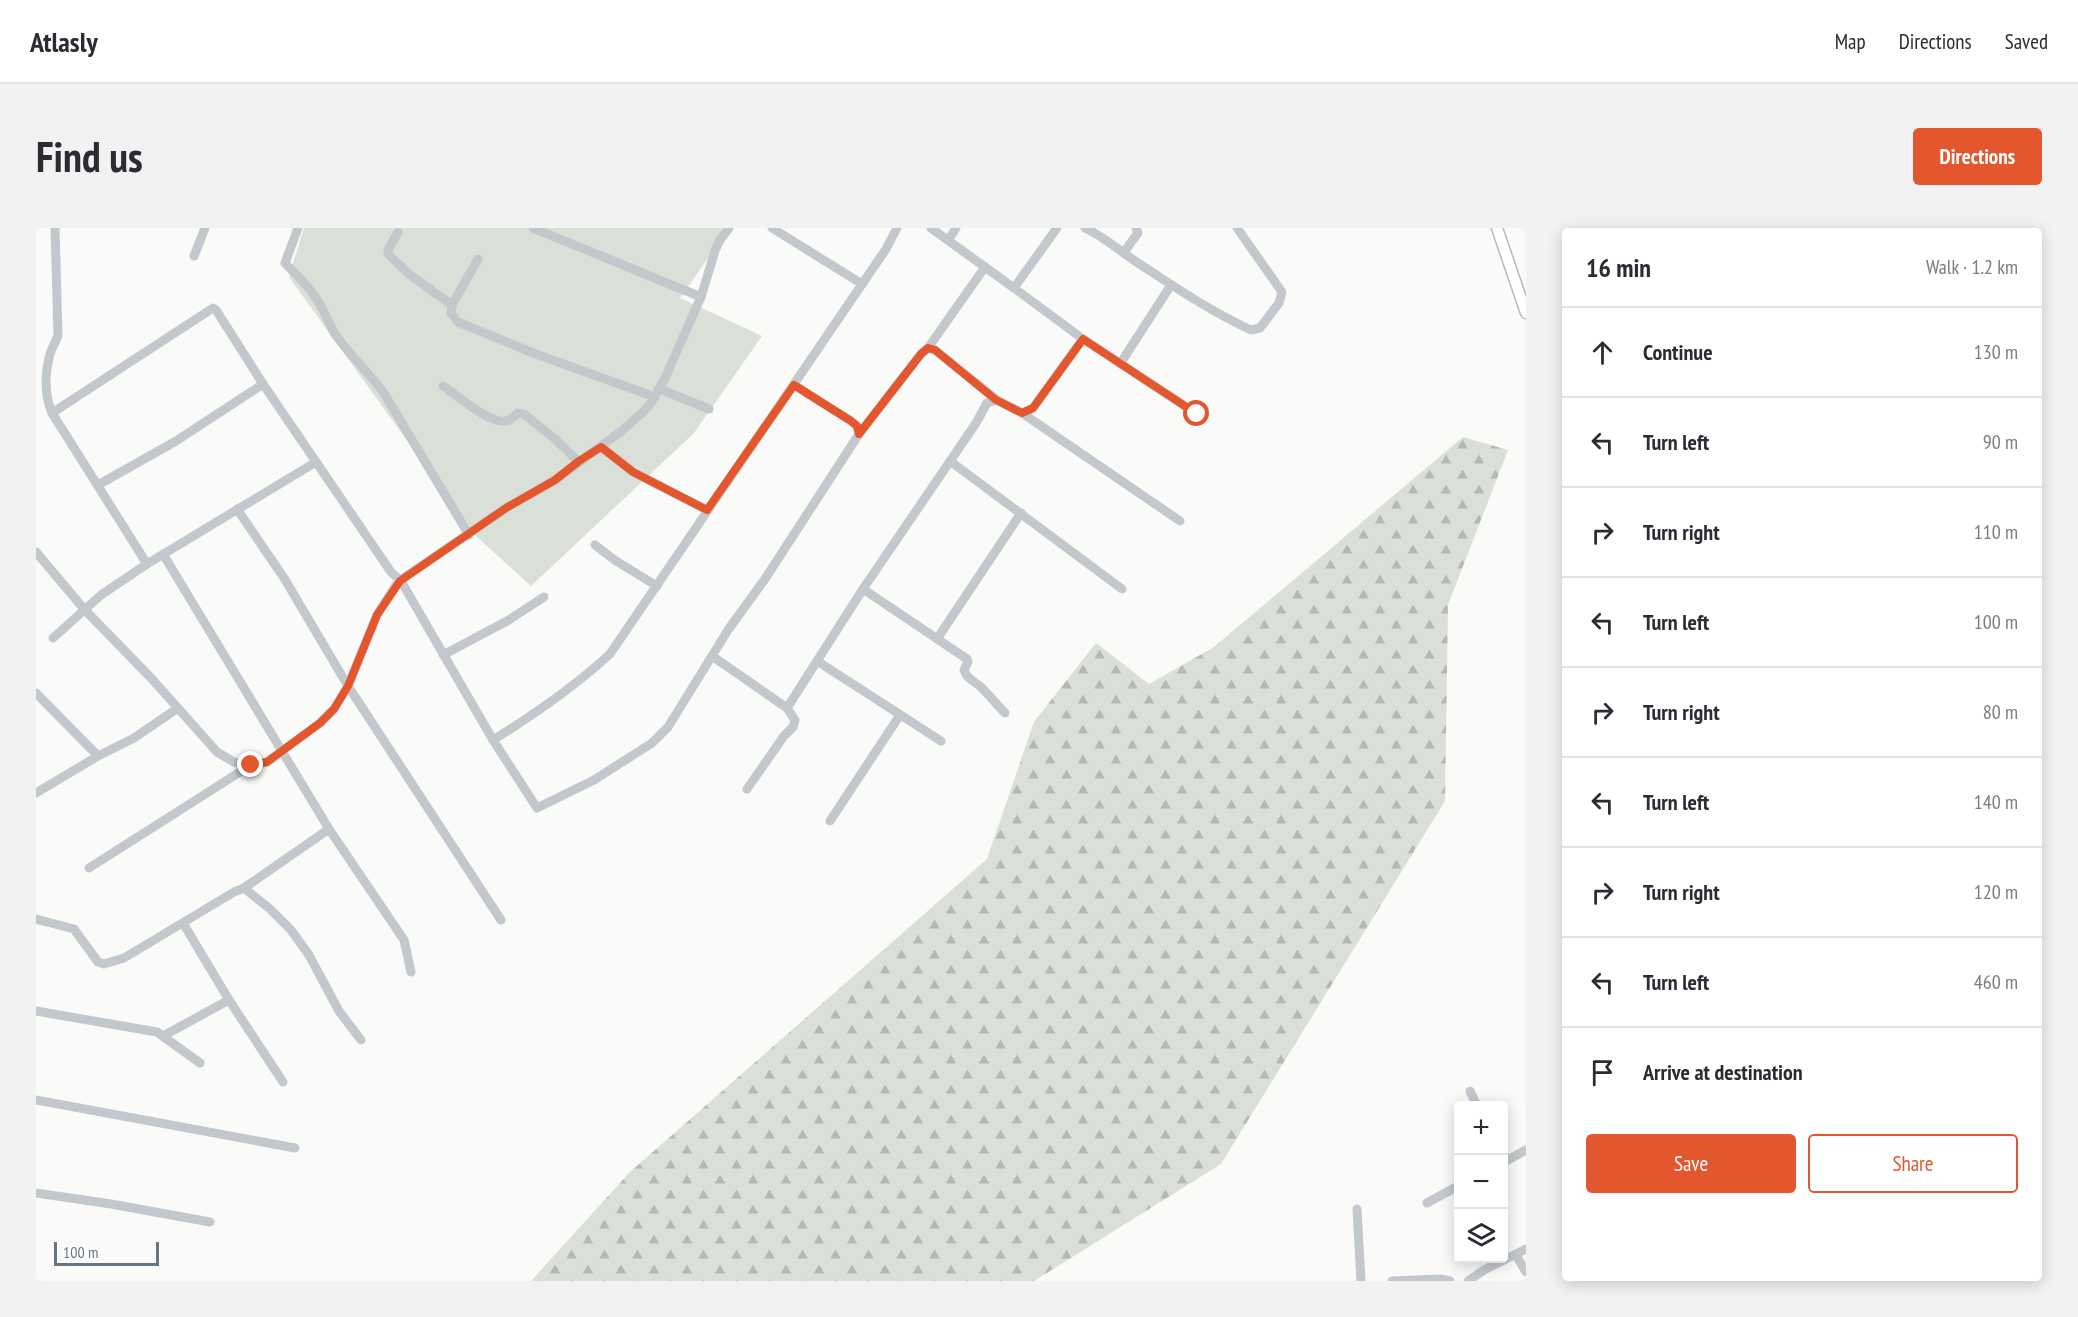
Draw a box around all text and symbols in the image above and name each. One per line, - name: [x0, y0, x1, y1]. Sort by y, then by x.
- text: Atlasly: [30, 23, 98, 60]
- text: Map: [1835, 28, 1866, 55]
- text: Directions: [1899, 28, 1972, 55]
- text: Saved: [2005, 28, 2048, 55]
- button: Directions: [1913, 128, 2042, 185]
- text: Find us: [36, 129, 143, 184]
- text: 16 min: [1586, 251, 1651, 284]
- text: Walk · 1.2 km: [1926, 254, 2018, 280]
- icon: ahead: [1586, 336, 1619, 369]
- text: Continue: [1643, 338, 1713, 366]
- text: 130 m: [1974, 339, 2018, 365]
- route start: [1183, 400, 1209, 426]
- icon: left: [1586, 426, 1619, 459]
- text: Turn left: [1643, 428, 1709, 456]
- text: 90 m: [1983, 429, 2018, 455]
- icon: right: [1586, 516, 1619, 549]
- text: Turn right: [1643, 518, 1720, 546]
- text: 110 m: [1974, 519, 2018, 545]
- icon: left: [1586, 606, 1619, 639]
- text: Turn left: [1643, 608, 1709, 636]
- text: 100 m: [1974, 609, 2018, 635]
- icon: right: [1586, 696, 1619, 729]
- text: Turn right: [1643, 698, 1720, 726]
- text: 80 m: [1983, 699, 2018, 725]
- route end: [237, 751, 263, 777]
- icon: left: [1586, 786, 1619, 819]
- text: Turn left: [1643, 788, 1709, 816]
- text: 140 m: [1974, 789, 2018, 815]
- icon: right: [1586, 876, 1619, 909]
- text: Turn right: [1643, 878, 1720, 906]
- text: 120 m: [1974, 879, 2018, 905]
- icon: left: [1586, 966, 1619, 999]
- text: Turn left: [1643, 968, 1709, 996]
- text: 460 m: [1974, 969, 2018, 995]
- icon: arrive: [1586, 1056, 1619, 1089]
- text: Arrive at destination: [1643, 1058, 1803, 1086]
- map controls: [1454, 1101, 1508, 1263]
- button: +: [1454, 1101, 1508, 1155]
- button: Save: [1586, 1134, 1796, 1193]
- button: Share: [1808, 1134, 2018, 1193]
- button: −: [1454, 1155, 1508, 1209]
- button: layers: [1454, 1209, 1508, 1263]
- scale bar: [54, 1239, 159, 1266]
- text: 100 m: [63, 1242, 98, 1262]

